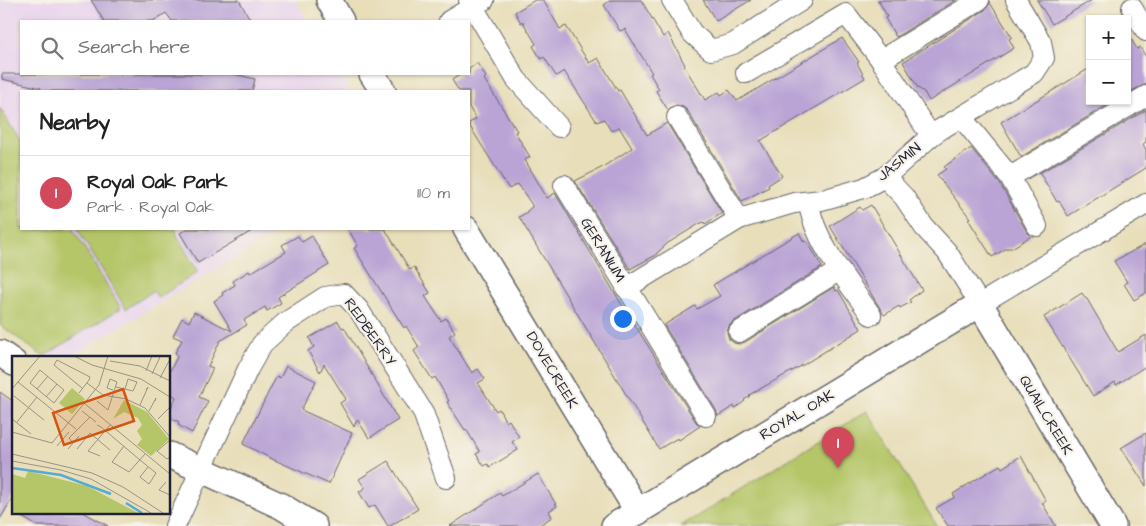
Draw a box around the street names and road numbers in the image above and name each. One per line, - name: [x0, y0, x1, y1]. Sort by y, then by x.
- street label: JASMIN: [872, 138, 926, 186]
- street label: GERANIUM: [575, 214, 631, 286]
- street label: REDBERRY: [339, 294, 401, 370]
- street label: DOVECREEK: [521, 328, 583, 412]
- street label: QUAILCREEK: [1014, 371, 1078, 459]
- street label: ROYAL OAK: [756, 384, 838, 446]

